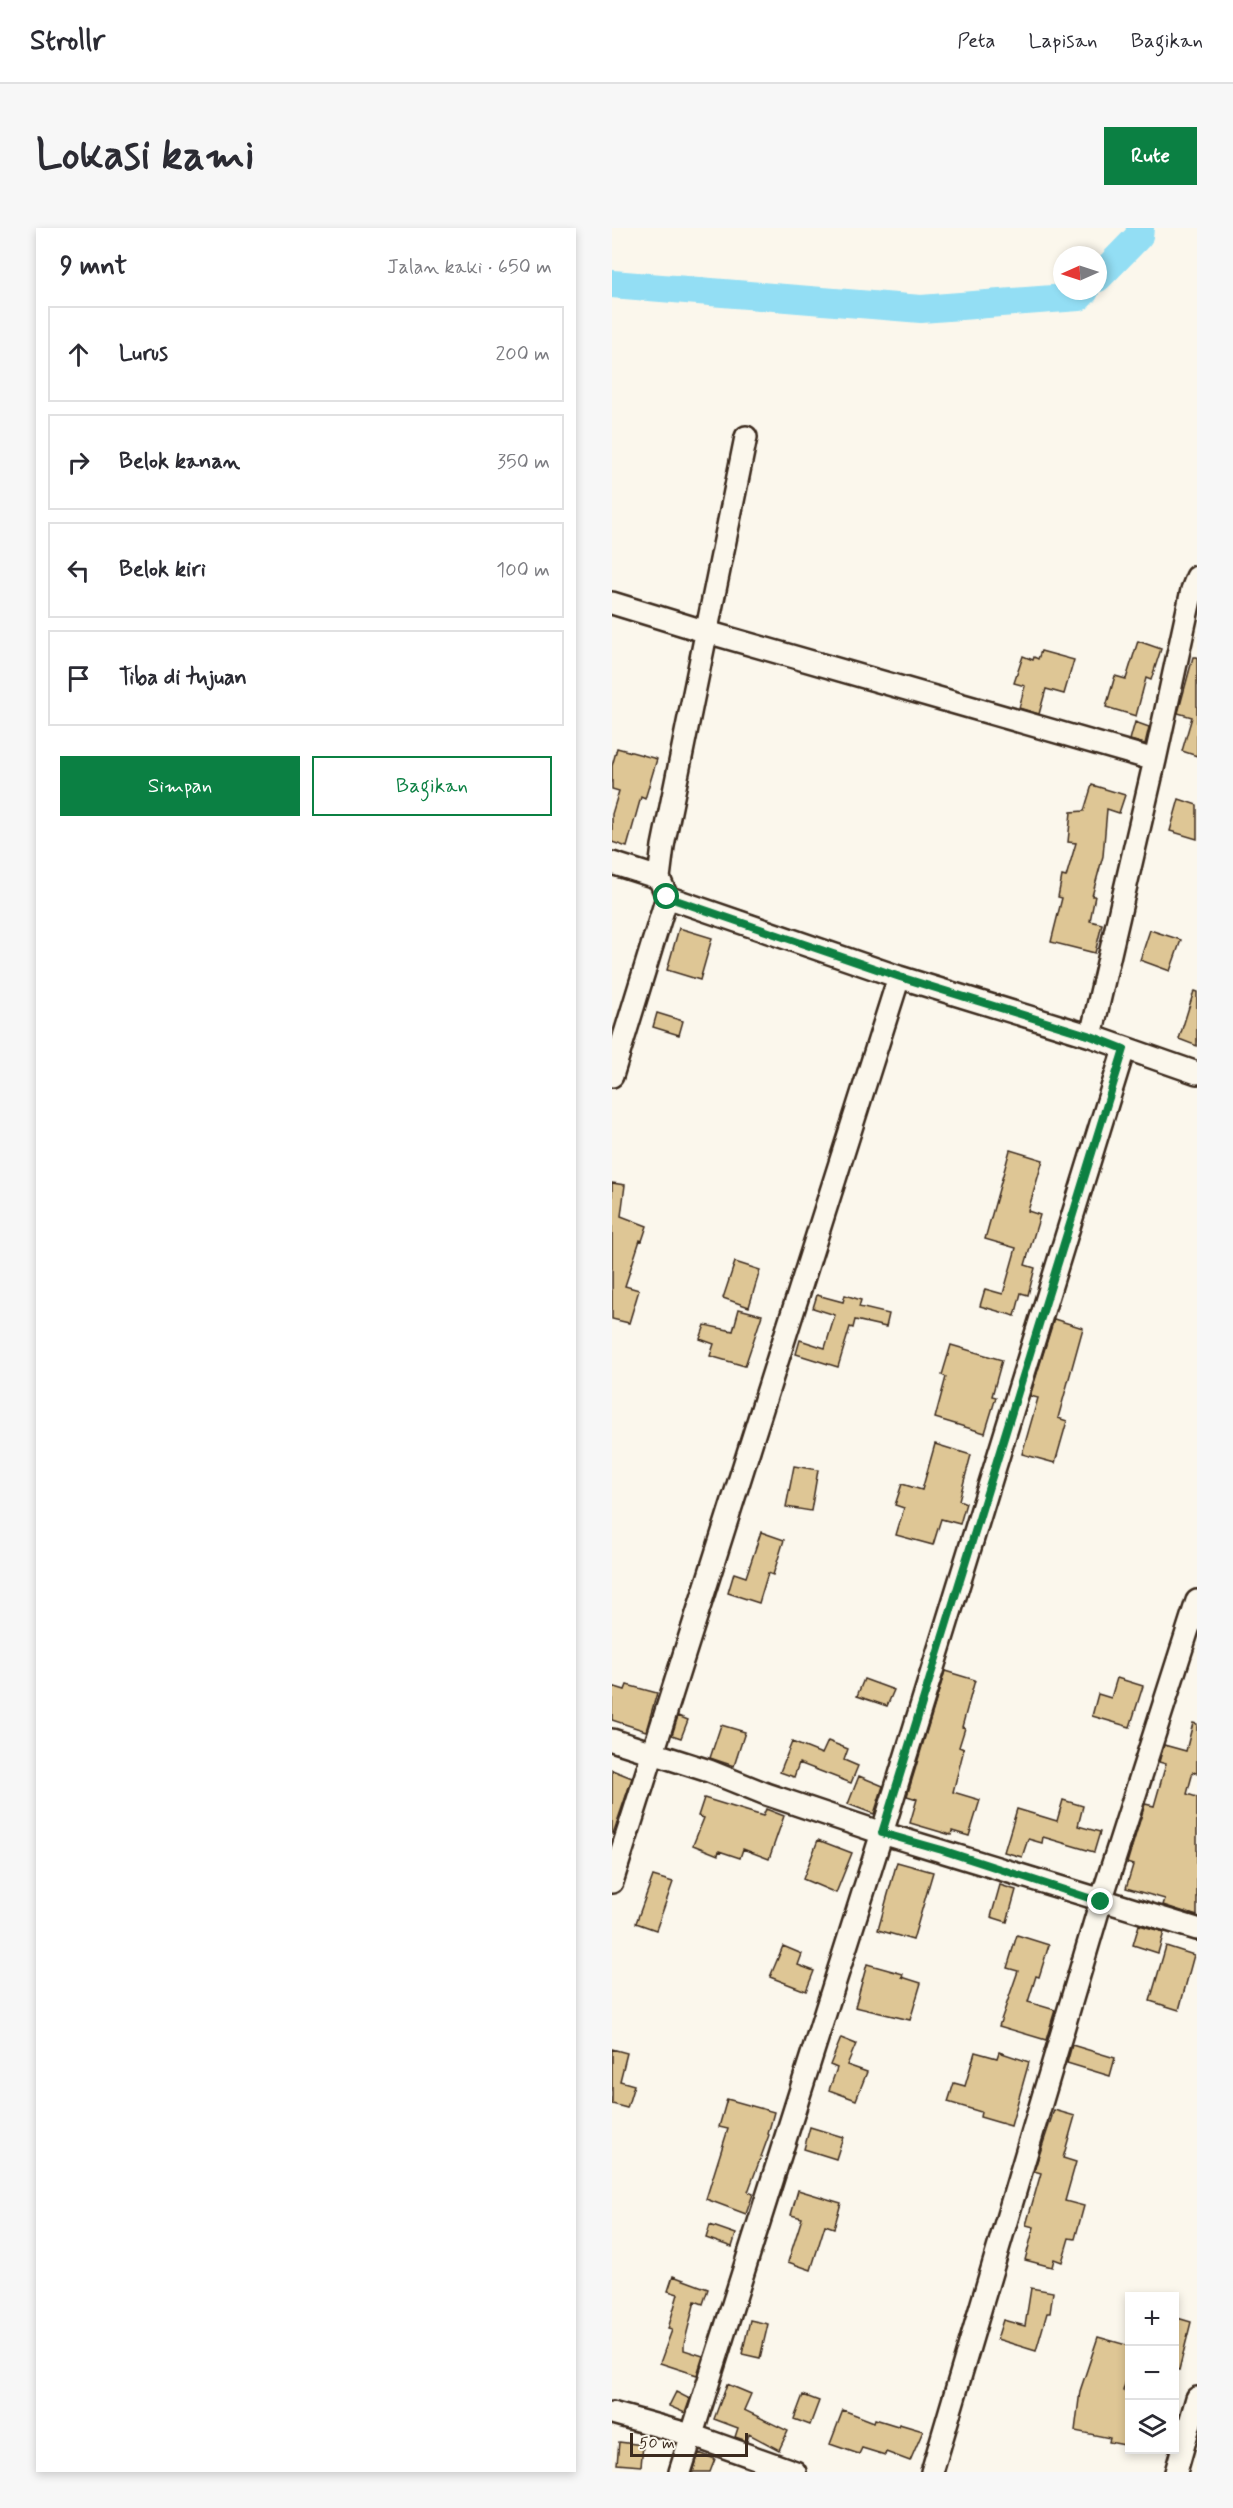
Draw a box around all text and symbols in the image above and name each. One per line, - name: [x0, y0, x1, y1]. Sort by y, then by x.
- text: Strollr: [30, 23, 105, 60]
- text: Peta: [957, 27, 996, 55]
- text: Lapisan: [1029, 27, 1098, 55]
- text: Bagikan: [1131, 27, 1203, 55]
- button: Rute: [1104, 127, 1197, 185]
- text: Lokasi kami: [36, 129, 255, 184]
- north arrow: [1053, 246, 1107, 300]
- text: 9 mnt: [60, 250, 127, 284]
- text: Jalan kaki · 650 m: [387, 254, 552, 281]
- icon: ahead: [62, 338, 95, 371]
- text: Lurus: [119, 340, 168, 368]
- text: 200 m: [495, 341, 550, 368]
- icon: right: [62, 446, 95, 479]
- text: Belok kanan: [119, 448, 240, 476]
- text: 350 m: [497, 449, 550, 476]
- icon: left: [62, 554, 95, 587]
- text: Belok kiri: [119, 556, 206, 584]
- text: 100 m: [496, 557, 550, 584]
- icon: arrive: [62, 662, 95, 695]
- text: Tiba di tujuan: [119, 664, 247, 692]
- button: Simpan: [60, 756, 300, 816]
- button: Bagikan: [312, 756, 552, 816]
- route start: [653, 883, 679, 909]
- route end: [1087, 1888, 1113, 1914]
- map controls: [1125, 2292, 1179, 2454]
- button: +: [1125, 2292, 1179, 2346]
- button: −: [1125, 2346, 1179, 2400]
- button: layers: [1125, 2400, 1179, 2454]
- scale bar: [630, 2430, 748, 2458]
- text: 50 m: [639, 2433, 675, 2454]

